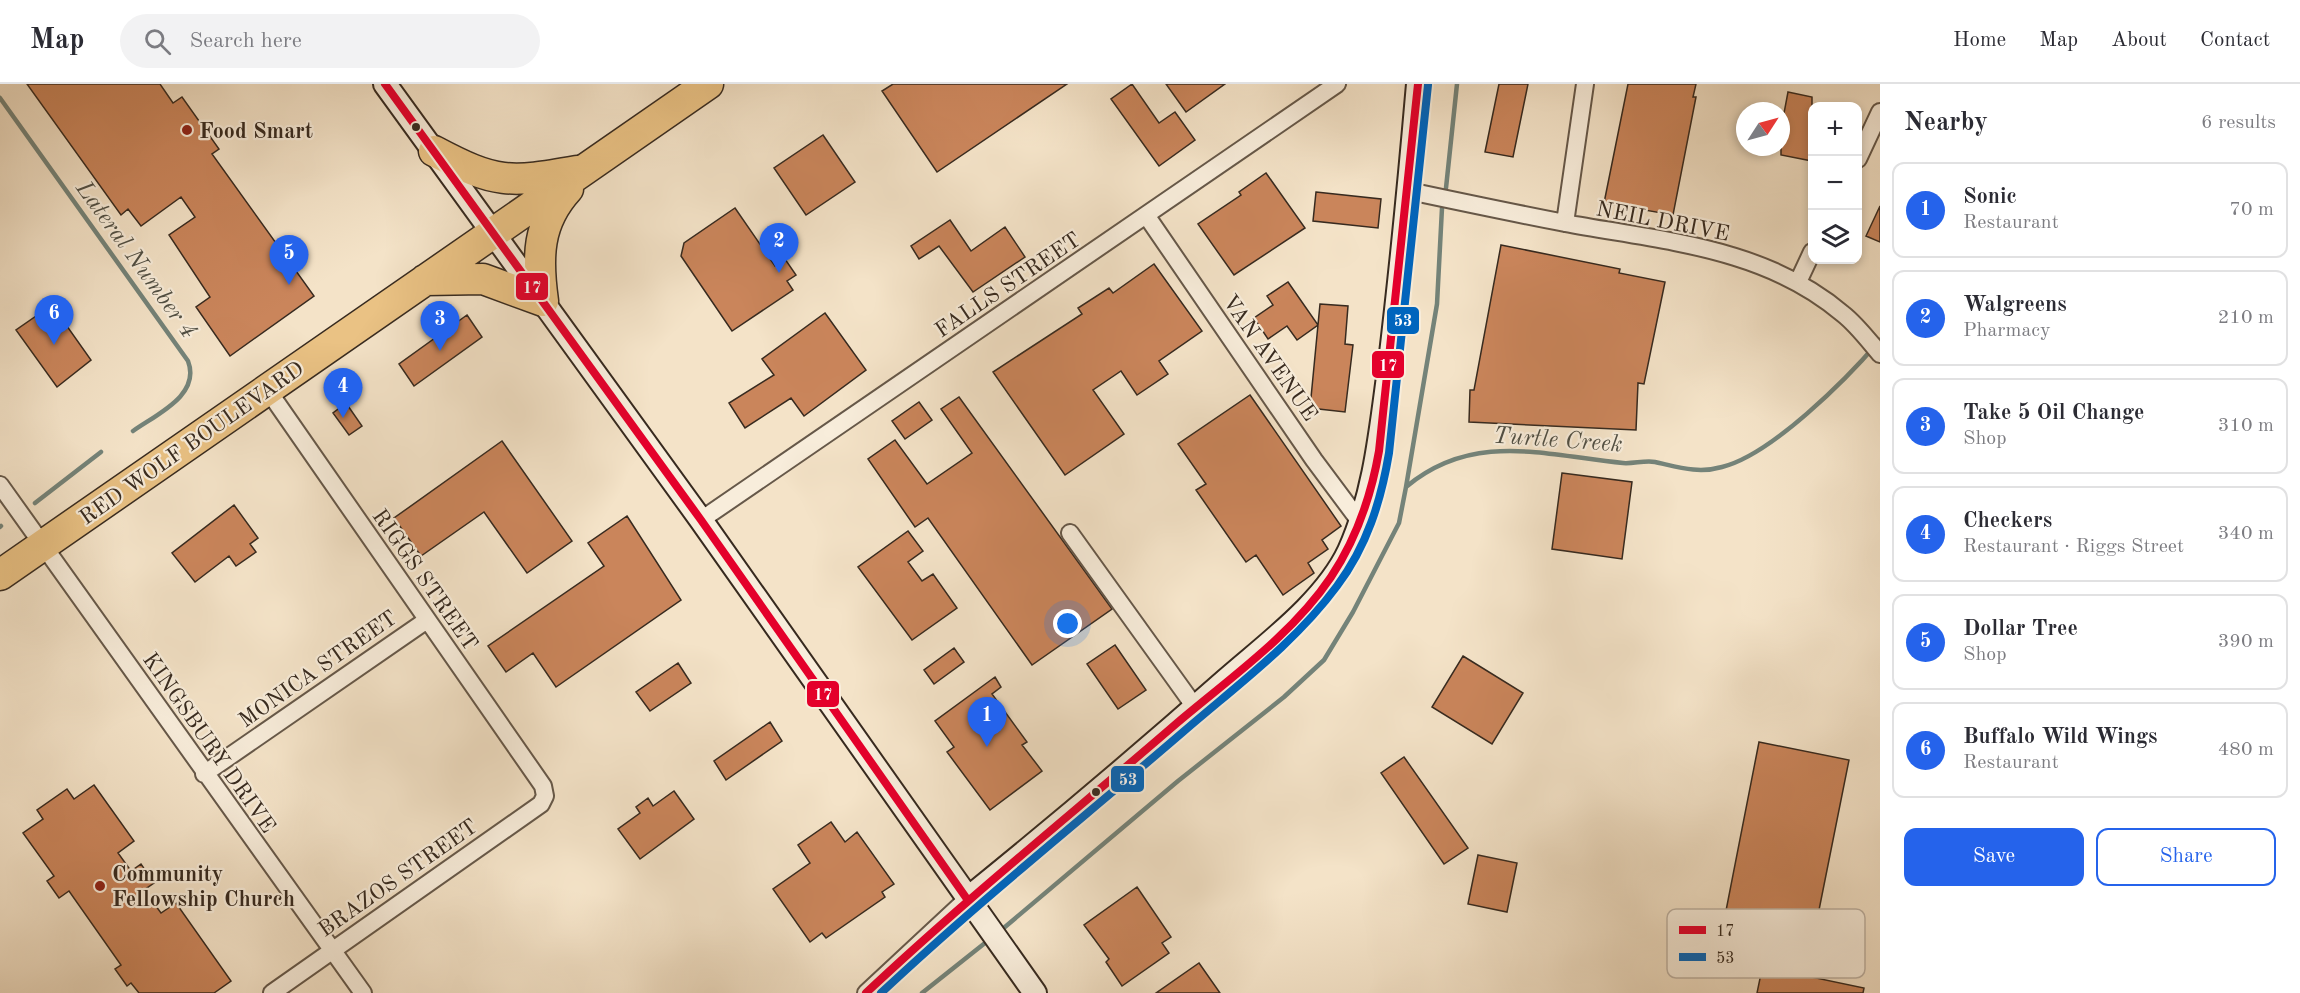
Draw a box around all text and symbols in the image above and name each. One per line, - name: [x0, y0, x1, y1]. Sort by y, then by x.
- search box: [120, 14, 540, 68]
- icon: search: [141, 25, 174, 58]
- text: Map: [30, 27, 84, 55]
- text: Search here: [189, 30, 302, 52]
- text: Home: [1953, 30, 2006, 51]
- text: Map: [2039, 30, 2078, 51]
- text: About: [2111, 30, 2167, 51]
- text: Contact: [2200, 30, 2270, 51]
- north arrow: [1736, 102, 1790, 156]
- map controls: [1808, 102, 1862, 264]
- button: +: [1808, 102, 1862, 156]
- text: Nearby: [1904, 110, 1988, 136]
- text: 6 results: [2201, 113, 2276, 133]
- place label: Food Smart: [199, 121, 313, 143]
- unlabelled marker: [410, 121, 422, 133]
- marker: Food Smart: [180, 123, 194, 137]
- button: −: [1808, 156, 1862, 210]
- water label: Lateral Number 4: [70, 176, 200, 343]
- text: Sonic: [1963, 186, 2017, 208]
- street label: NEIL DRIVE: [1594, 198, 1731, 246]
- text: 1: [1920, 200, 1931, 220]
- text: 70 m: [2229, 200, 2274, 220]
- button: layers: [1808, 210, 1862, 264]
- text: Restaurant: [1963, 213, 2059, 233]
- pin: 2: [760, 224, 798, 273]
- street label: FALLS STREET: [931, 229, 1085, 342]
- pin: 5: [270, 236, 308, 285]
- line badge: 17: [515, 272, 549, 301]
- text: 17: [523, 281, 541, 297]
- street label: VAN AVENUE: [1218, 291, 1321, 425]
- text: Walgreens: [1963, 294, 2067, 316]
- pin: 6: [34, 296, 74, 345]
- pin: 3: [420, 302, 460, 351]
- line badge: 53: [1386, 306, 1420, 335]
- text: 2: [1920, 308, 1931, 328]
- text: 210 m: [2218, 308, 2274, 328]
- text: 53: [1394, 314, 1412, 330]
- text: Pharmacy: [1963, 321, 2051, 341]
- line badge: 17: [1371, 350, 1405, 379]
- street label: RED WOLF BOULEVARD: [76, 358, 308, 530]
- text: 17: [1379, 359, 1397, 375]
- pin: 4: [324, 368, 362, 418]
- text: Take 5 Oil Change: [1963, 402, 2145, 424]
- text: 3: [1920, 416, 1931, 436]
- text: 310 m: [2218, 416, 2274, 436]
- water label: Turtle Creek: [1492, 425, 1623, 457]
- text: Shop: [1963, 429, 2007, 449]
- street label: RIGGS STREET: [367, 505, 481, 655]
- text: Checkers: [1963, 510, 2052, 532]
- text: 4: [1920, 524, 1931, 544]
- text: 340 m: [2218, 524, 2274, 544]
- text: Restaurant · Riggs Street: [1963, 537, 2184, 557]
- street label: MONICA STREET: [235, 607, 401, 732]
- your location: [1053, 609, 1082, 638]
- text: Dollar Tree: [1963, 618, 2078, 640]
- text: 5: [1920, 632, 1931, 652]
- text: 390 m: [2218, 632, 2274, 652]
- text: Shop: [1963, 645, 2007, 665]
- street label: KINGSBURY DRIVE: [138, 649, 279, 837]
- line badge: 17: [806, 680, 840, 708]
- text: 17: [814, 688, 832, 704]
- pin: 1: [968, 698, 1006, 747]
- text: Buffalo Wild Wings: [1963, 726, 2158, 748]
- text: 6: [1920, 740, 1931, 760]
- text: 480 m: [2218, 740, 2274, 760]
- text: Restaurant: [1963, 753, 2059, 773]
- line badge: 53: [1110, 765, 1145, 793]
- text: 53: [1119, 773, 1137, 789]
- unlabelled marker: [1090, 786, 1102, 798]
- street label: BRAZOS STREET: [315, 816, 482, 942]
- button: Save: [1904, 828, 2084, 886]
- button: Share: [2096, 828, 2276, 886]
- place label: Community Fellowship Church: [112, 864, 295, 911]
- marker: Community Fellowship Church: [93, 879, 107, 893]
- legend: [1667, 909, 1865, 978]
- text: 17: [1716, 924, 1735, 940]
- text: 53: [1716, 951, 1735, 967]

